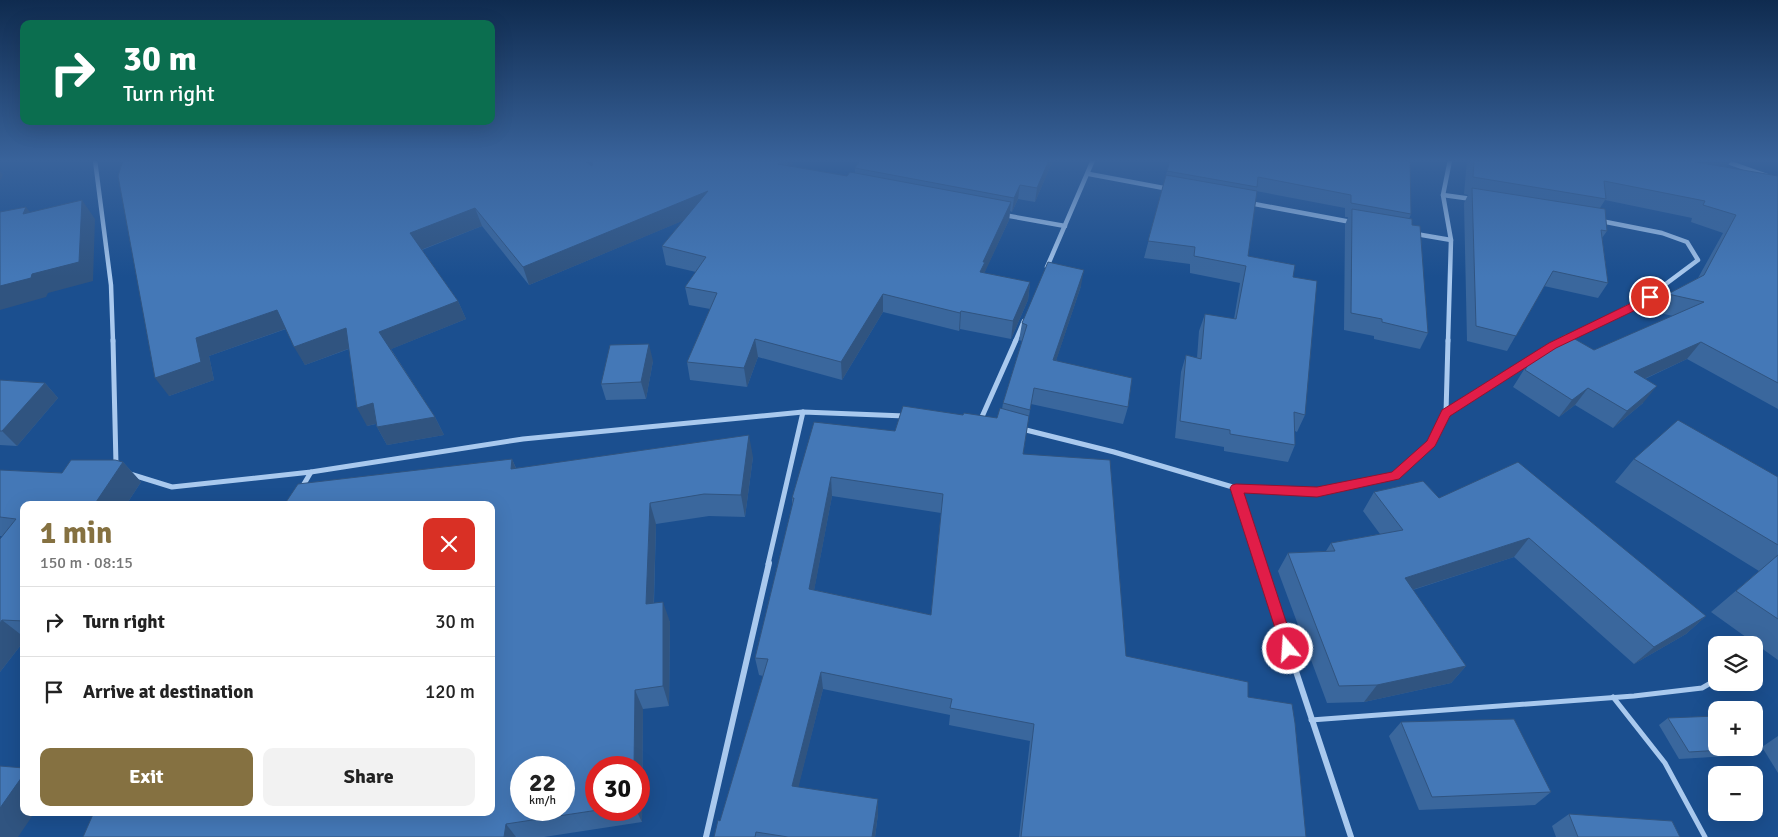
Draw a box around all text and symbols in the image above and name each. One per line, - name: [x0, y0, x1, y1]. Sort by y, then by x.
- text: 30 m: [123, 37, 197, 80]
- icon: right: [40, 40, 105, 105]
- text: Turn right: [123, 80, 215, 107]
- pin: [1629, 276, 1671, 318]
- icon: arrive: [1636, 283, 1664, 311]
- text: 1 min: [40, 515, 112, 552]
- button: close: [423, 518, 475, 570]
- text: 150 m · 08:15: [40, 553, 133, 573]
- icon: right: [40, 608, 68, 636]
- text: Turn right: [83, 610, 165, 634]
- text: 30 m: [435, 610, 475, 634]
- position arrow: [1261, 622, 1313, 674]
- map controls: [1708, 636, 1763, 821]
- button: layers: [1708, 636, 1763, 691]
- icon: arrive: [40, 678, 68, 706]
- text: Arrive at destination: [83, 680, 254, 704]
- text: 120 m: [425, 680, 475, 704]
- button: +: [1708, 701, 1763, 756]
- button: Exit: [40, 748, 253, 806]
- button: Share: [263, 748, 475, 806]
- speed limit sign: 30: [585, 756, 650, 821]
- button: −: [1708, 766, 1763, 821]
- text: 22: [529, 767, 556, 798]
- text: km/h: [529, 793, 556, 808]

